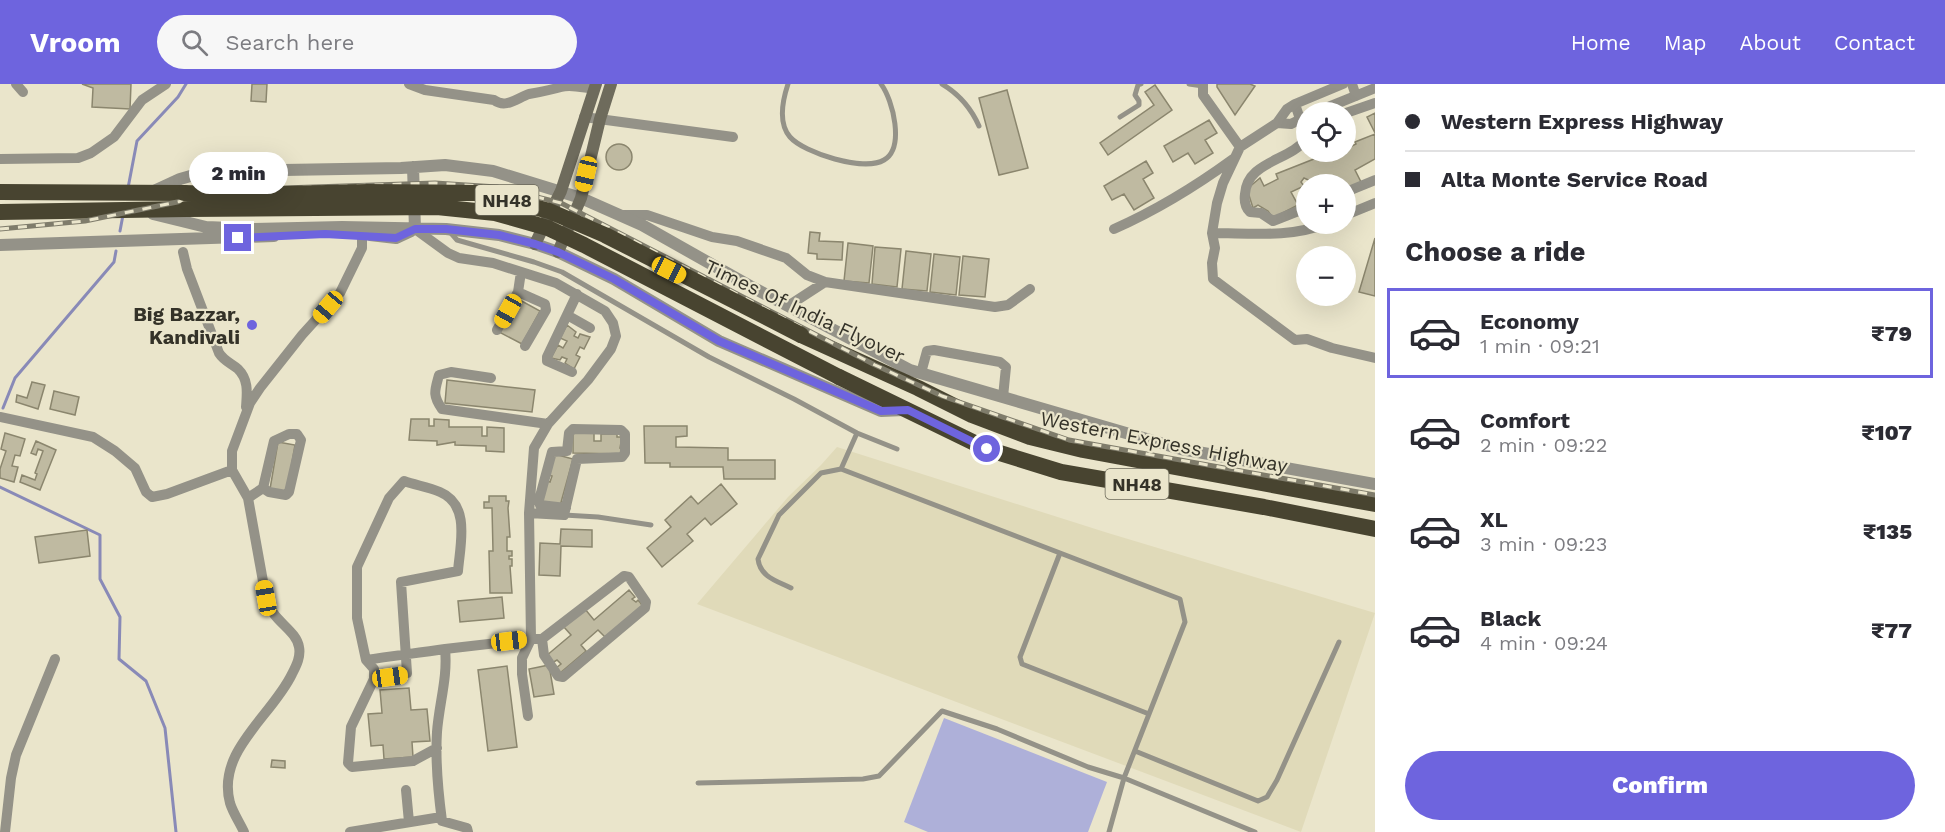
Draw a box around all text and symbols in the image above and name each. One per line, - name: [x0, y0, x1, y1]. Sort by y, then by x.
- search box: [157, 15, 577, 69]
- text: Vroom: [30, 26, 121, 59]
- icon: search: [178, 26, 211, 59]
- text: Search here: [226, 30, 354, 55]
- text: Home: [1571, 30, 1631, 55]
- text: Map: [1664, 30, 1707, 55]
- text: About: [1740, 30, 1801, 55]
- text: Contact: [1834, 30, 1915, 55]
- map controls: [1296, 102, 1356, 306]
- button: locate: [1296, 102, 1356, 162]
- text: Western Express Highway: [1441, 109, 1723, 134]
- callout: 2 min: [188, 151, 288, 193]
- car: [573, 154, 599, 194]
- text: 2 min: [211, 161, 266, 185]
- text: Alta Monte Service Road: [1441, 167, 1708, 192]
- button: +: [1296, 174, 1356, 234]
- road number: NH48: [476, 185, 538, 215]
- route end: [224, 224, 251, 251]
- text: Choose a ride: [1405, 236, 1585, 268]
- button: −: [1296, 246, 1356, 306]
- car: [649, 254, 689, 286]
- street label: Times Of India Flyover: [701, 254, 909, 368]
- car: [310, 287, 346, 327]
- car: [491, 291, 525, 331]
- place label: Big Bazzar, Kandivali: [133, 302, 240, 349]
- icon: car: [1408, 306, 1462, 360]
- text: Economy: [1480, 309, 1579, 334]
- marker: Big Bazzar, Kandivali: [245, 318, 259, 332]
- text: ₹79: [1871, 321, 1912, 346]
- text: 1 min · 09:21: [1480, 334, 1600, 358]
- icon: car: [1408, 405, 1462, 459]
- street label: Western Express Highway: [1038, 406, 1290, 478]
- text: Comfort: [1480, 408, 1570, 433]
- text: ₹107: [1861, 420, 1912, 445]
- text: 2 min · 09:22: [1480, 433, 1607, 457]
- route start: [973, 435, 1000, 462]
- road number: NH48: [1106, 469, 1168, 499]
- icon: car: [1408, 504, 1462, 558]
- text: XL: [1480, 507, 1508, 532]
- text: ₹135: [1863, 519, 1912, 544]
- text: 3 min · 09:23: [1480, 532, 1607, 556]
- car: [254, 579, 278, 617]
- icon: car: [1408, 603, 1462, 657]
- text: Black: [1480, 606, 1541, 631]
- text: ₹77: [1871, 618, 1912, 643]
- car: [490, 630, 528, 652]
- text: 4 min · 09:24: [1480, 631, 1608, 655]
- car: [371, 666, 409, 688]
- button: Confirm: [1405, 751, 1915, 820]

